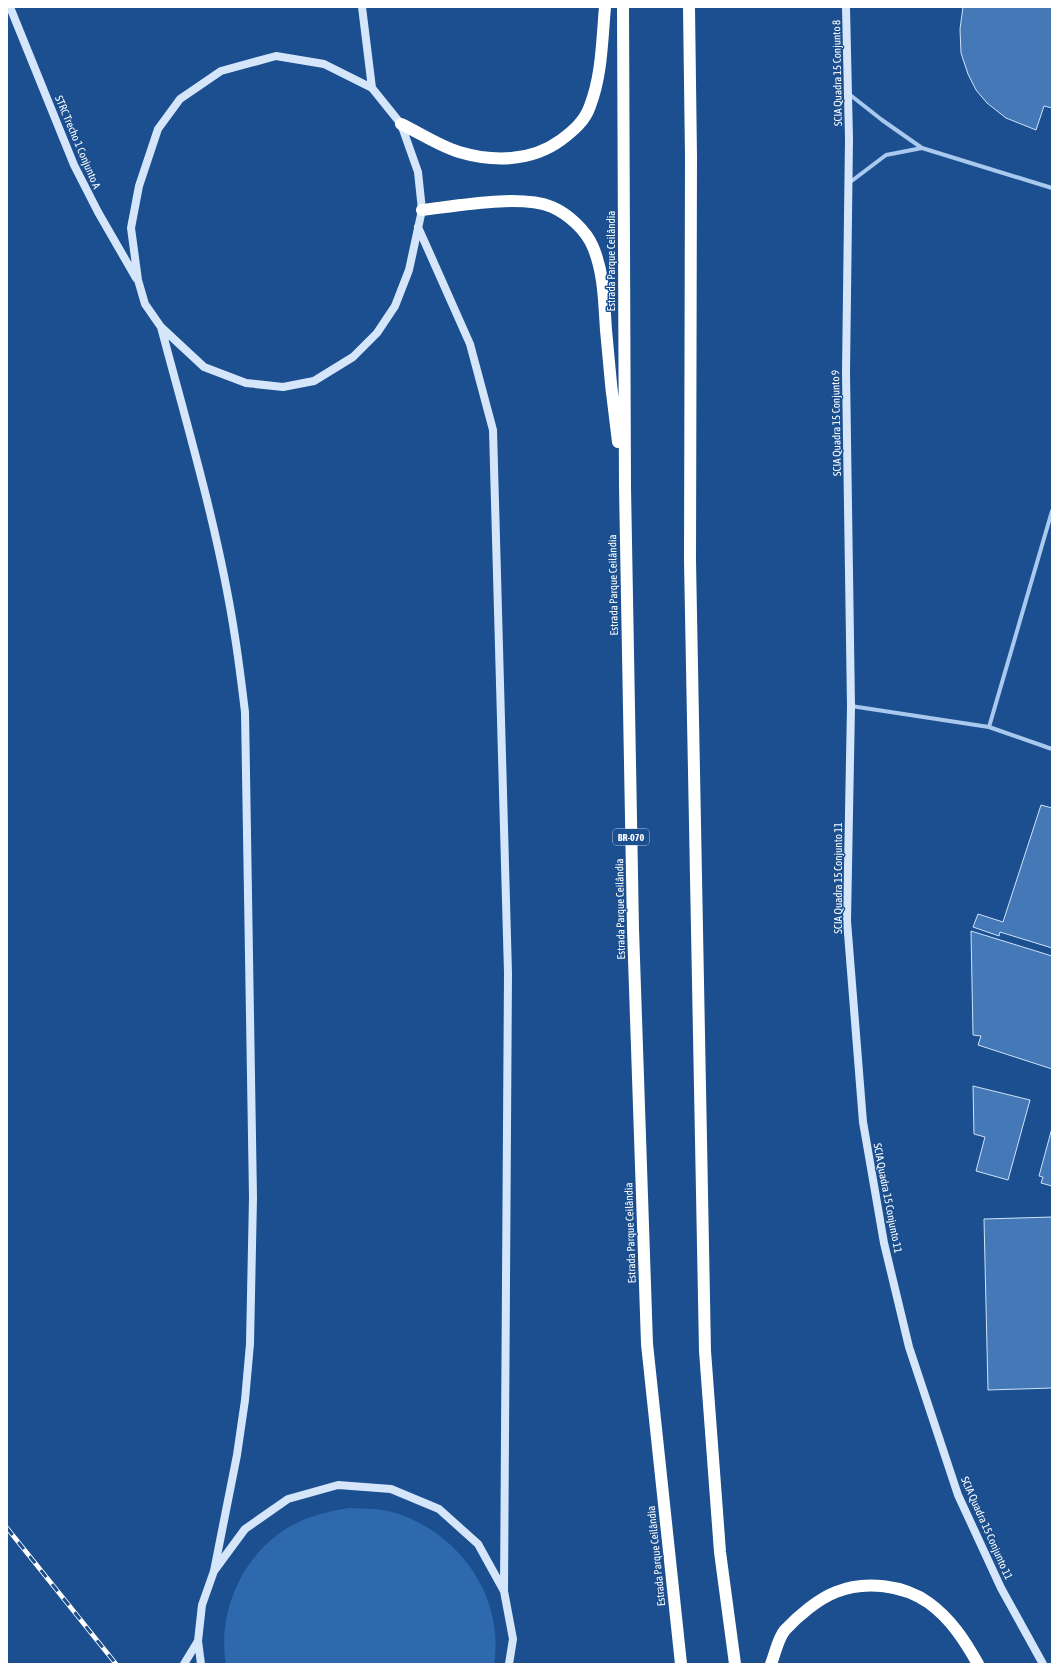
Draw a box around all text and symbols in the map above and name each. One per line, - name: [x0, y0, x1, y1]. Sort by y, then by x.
- street label: SCIA Quadra 15 Conjunto 8: [830, 20, 844, 126]
- street label: STRC Trecho 1 Conjunto A: [53, 94, 103, 191]
- street label: Estrada Parque Ceilândia: [605, 211, 617, 311]
- street label: SCIA Quadra 15 Conjunto 9: [829, 370, 843, 476]
- street label: Estrada Parque Ceilândia: [606, 534, 620, 636]
- street label: SCIA Quadra 15 Conjunto 11: [832, 822, 844, 934]
- road number: BR-070: [613, 829, 649, 845]
- street label: Estrada Parque Ceilândia: [613, 858, 627, 960]
- street label: SCIA Quadra 15 Conjunto 11: [871, 1142, 905, 1254]
- street label: Estrada Parque Ceilândia: [622, 1182, 638, 1284]
- street label: SCIA Quadra 15 Conjunto 11: [959, 1475, 1015, 1581]
- street label: Estrada Parque Ceilândia: [645, 1505, 667, 1607]

